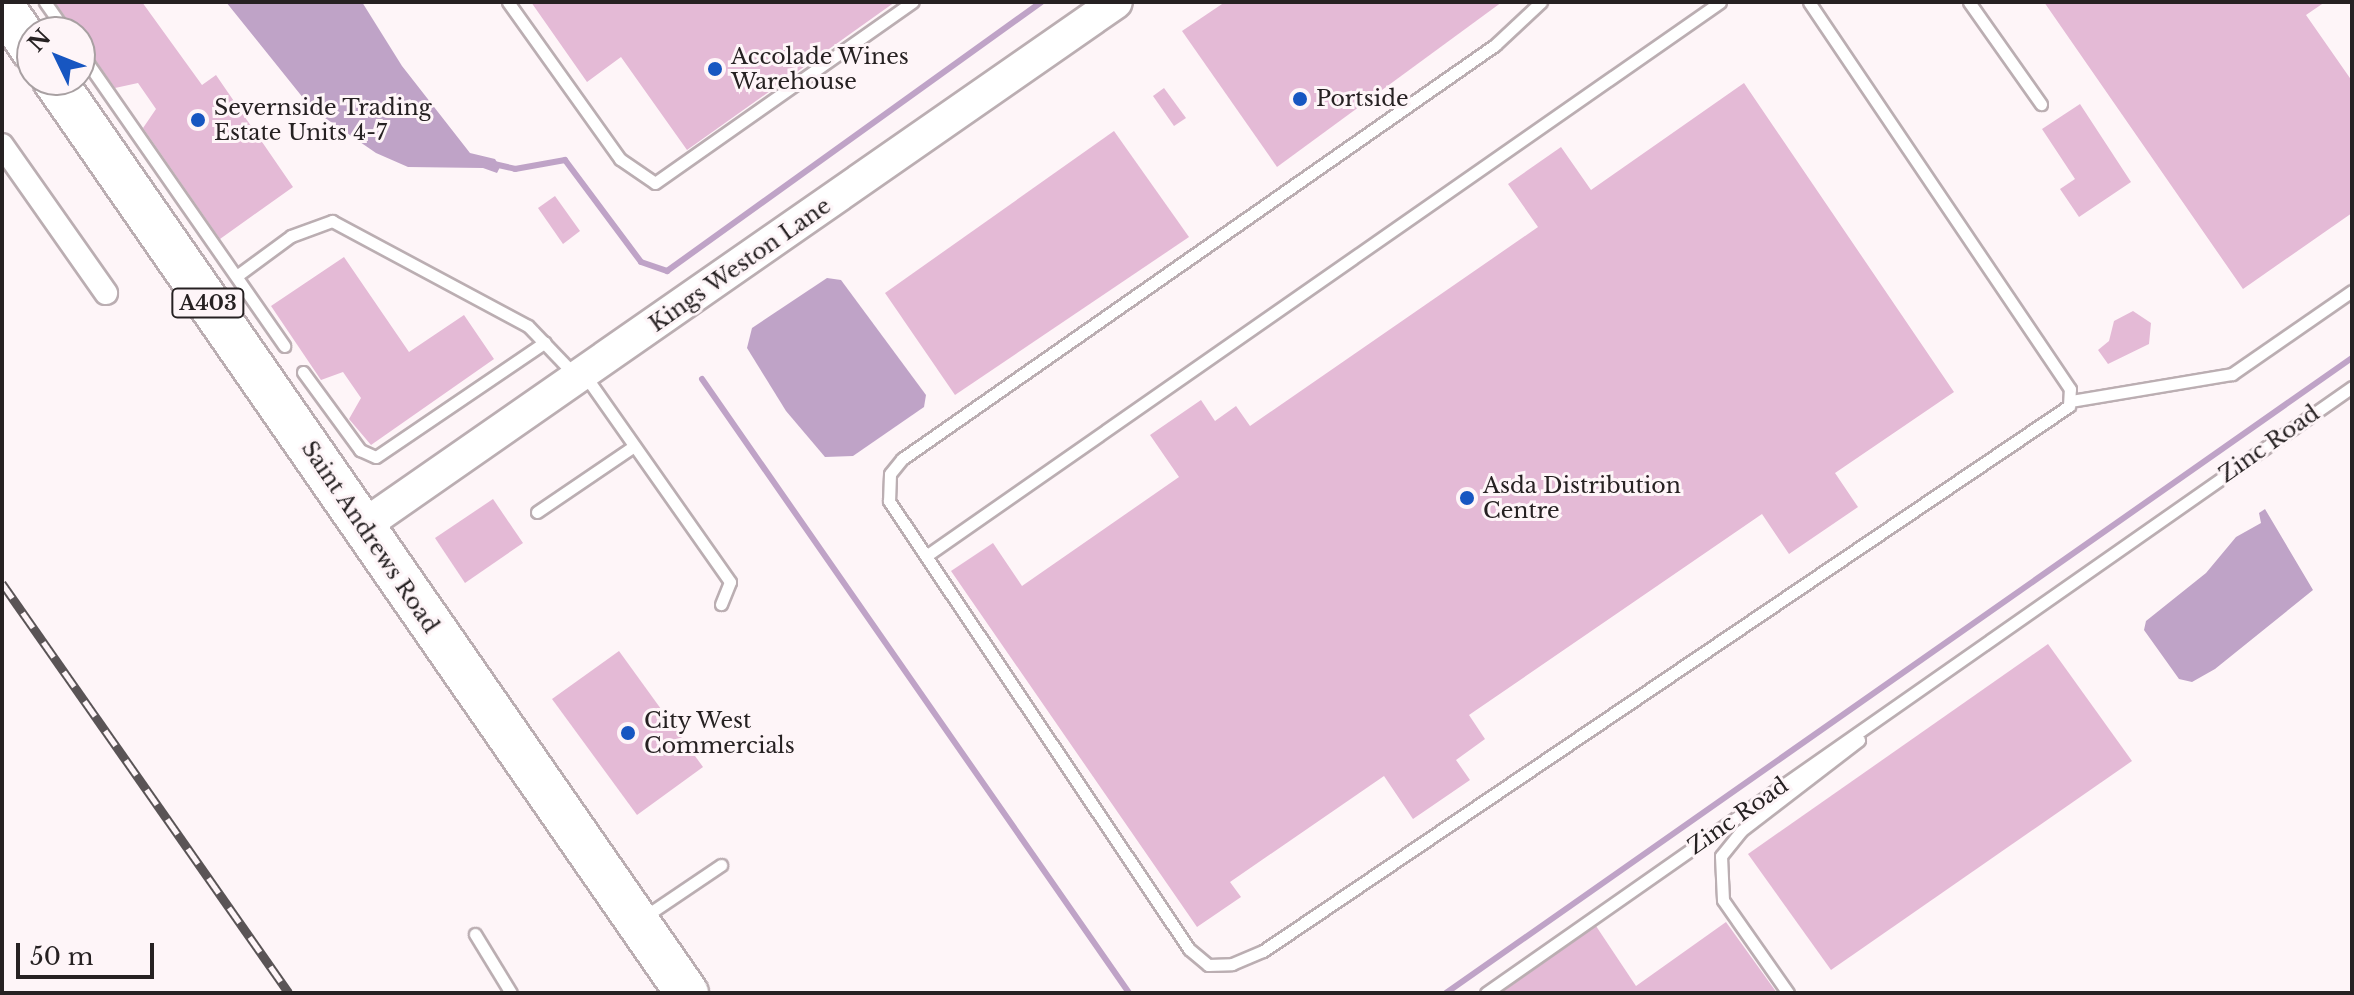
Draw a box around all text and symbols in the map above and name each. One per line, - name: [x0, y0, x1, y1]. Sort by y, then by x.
- north arrow: [16, 16, 96, 96]
- text: N: [23, 24, 56, 57]
- place label: Accolade Wines Warehouse: [731, 43, 910, 94]
- marker: Accolade Wines Warehouse: [706, 60, 724, 78]
- place label: Portside: [1316, 86, 1409, 112]
- marker: Portside: [1291, 90, 1309, 108]
- place label: Severnside Trading Estate Units 4-7: [214, 94, 432, 146]
- marker: Severnside Trading Estate Units 4-7: [189, 111, 207, 129]
- street label: Kings Weston Lane: [644, 192, 836, 338]
- road number: A403: [170, 287, 246, 319]
- street label: Zinc Road: [2214, 400, 2324, 488]
- street label: Saint Andrews Road: [296, 436, 444, 638]
- place label: Asda Distribution Centre: [1483, 472, 1681, 524]
- marker: Asda Distribution Centre: [1458, 489, 1476, 507]
- place label: City West Commercials: [644, 707, 795, 758]
- marker: City West Commercials: [619, 724, 637, 742]
- street label: Zinc Road: [1683, 772, 1793, 860]
- scale bar: [20, 927, 158, 977]
- text: 50 m: [30, 942, 93, 971]

